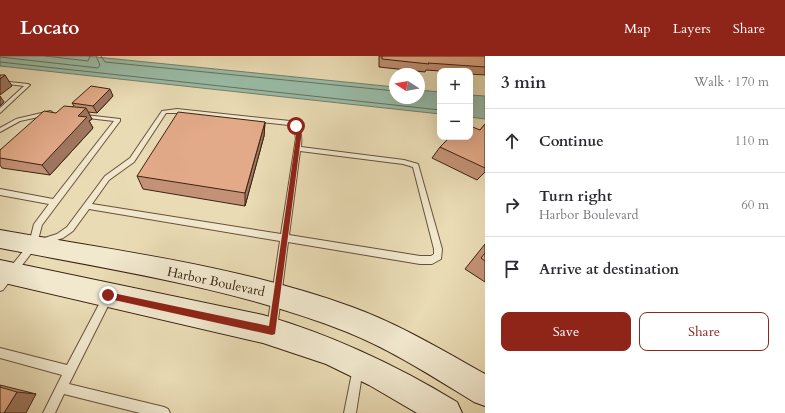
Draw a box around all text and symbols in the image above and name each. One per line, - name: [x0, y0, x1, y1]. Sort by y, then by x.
- text: Locato: [20, 15, 79, 41]
- text: Map: [624, 19, 651, 38]
- text: Layers: [673, 19, 711, 38]
- text: Share: [733, 19, 765, 38]
- north arrow: [389, 68, 425, 104]
- map controls: [437, 68, 473, 140]
- button: +: [437, 68, 473, 104]
- text: 3 min: [501, 71, 546, 94]
- text: Walk · 170 m: [694, 73, 769, 91]
- button: −: [437, 104, 473, 140]
- route start: [287, 117, 305, 135]
- icon: ahead: [501, 130, 523, 152]
- text: Continue: [539, 131, 604, 151]
- text: 110 m: [735, 132, 769, 150]
- text: Turn right: [539, 186, 612, 206]
- icon: right: [501, 194, 523, 216]
- text: 60 m: [741, 196, 769, 214]
- text: Harbor Boulevard: [539, 206, 639, 224]
- icon: arrive: [501, 258, 523, 280]
- text: Arrive at destination: [539, 259, 679, 279]
- street label: Harbor Boulevard: [165, 263, 267, 301]
- route end: [99, 286, 117, 304]
- button: Save: [501, 312, 631, 351]
- button: Share: [639, 312, 769, 351]

